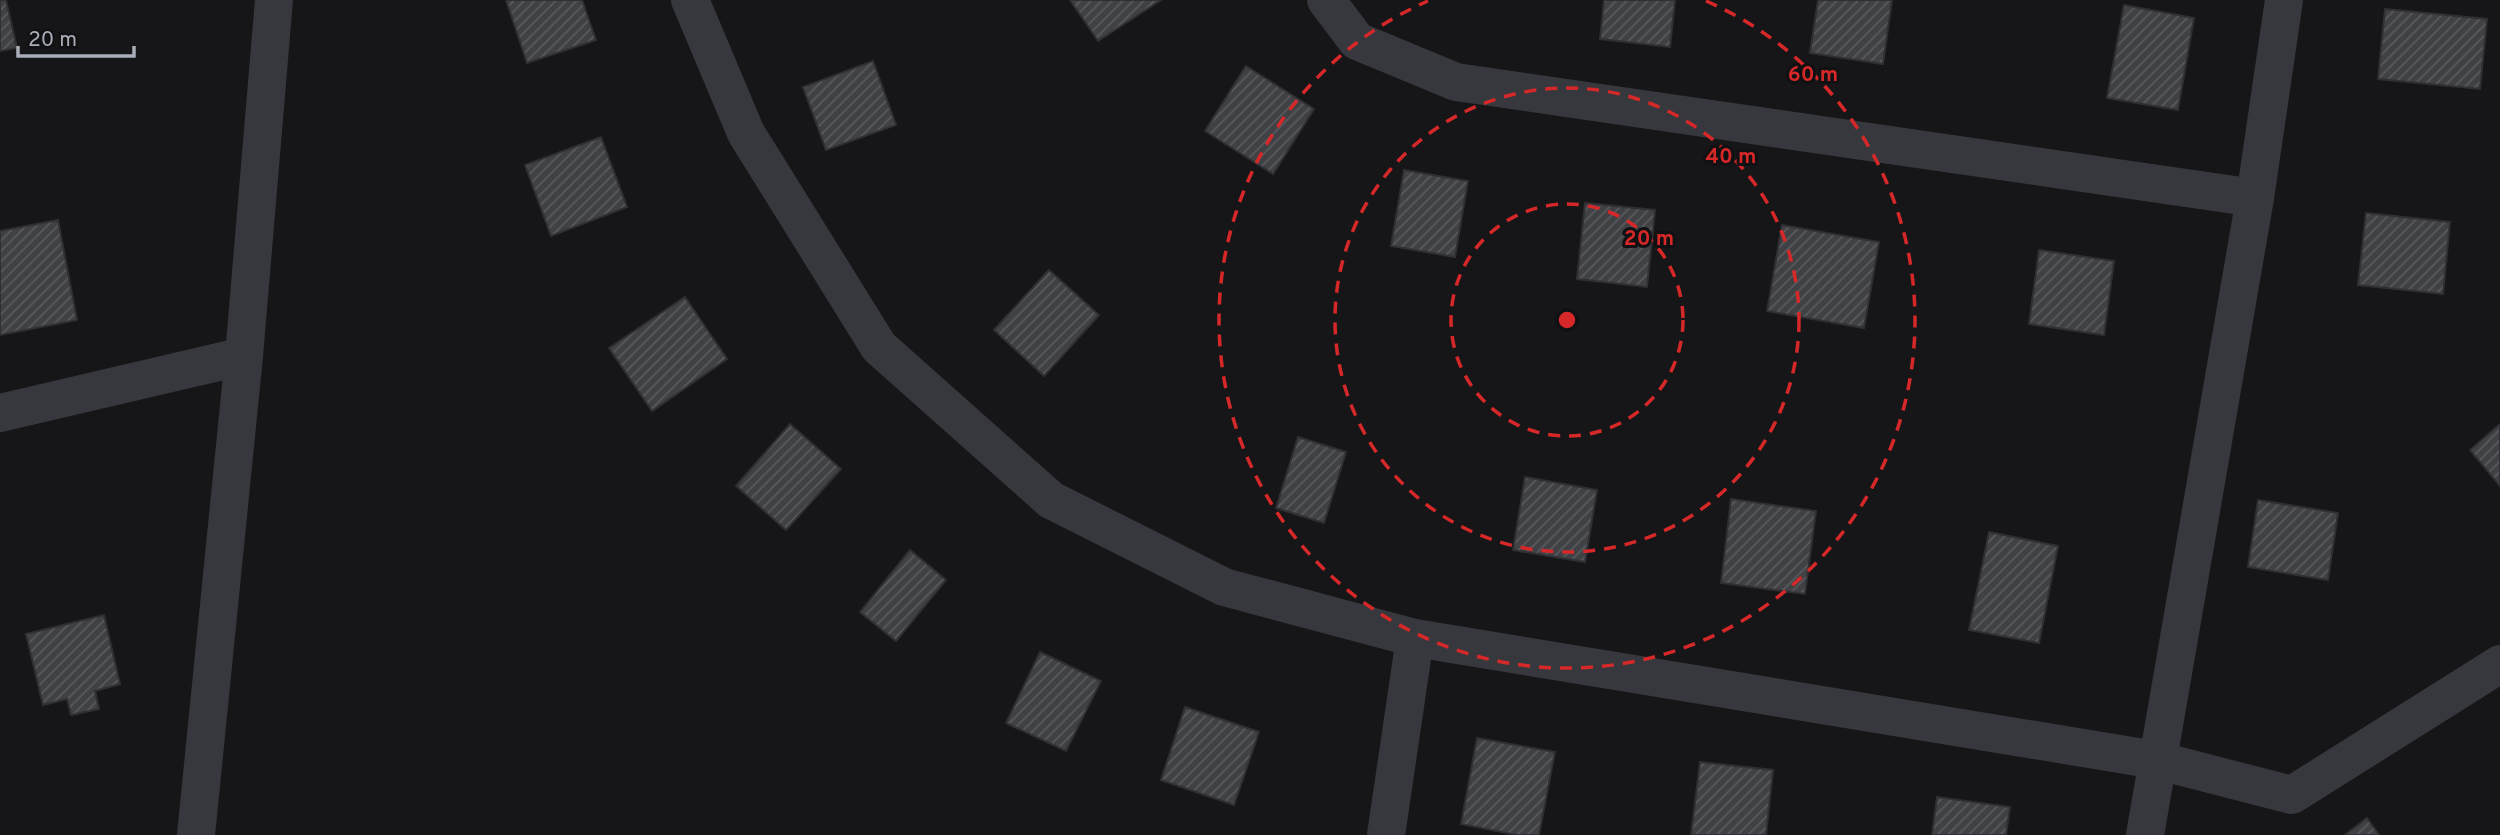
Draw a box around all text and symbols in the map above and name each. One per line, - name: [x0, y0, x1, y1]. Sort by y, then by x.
- scale bar: [18, 14, 133, 58]
- text: 20 m: [28, 27, 77, 54]
- text: 60 m: [1788, 62, 1838, 89]
- text: 40 m: [1706, 144, 1756, 171]
- text: 20 m: [1624, 226, 1674, 253]
- centre of rings: [1555, 308, 1579, 332]

